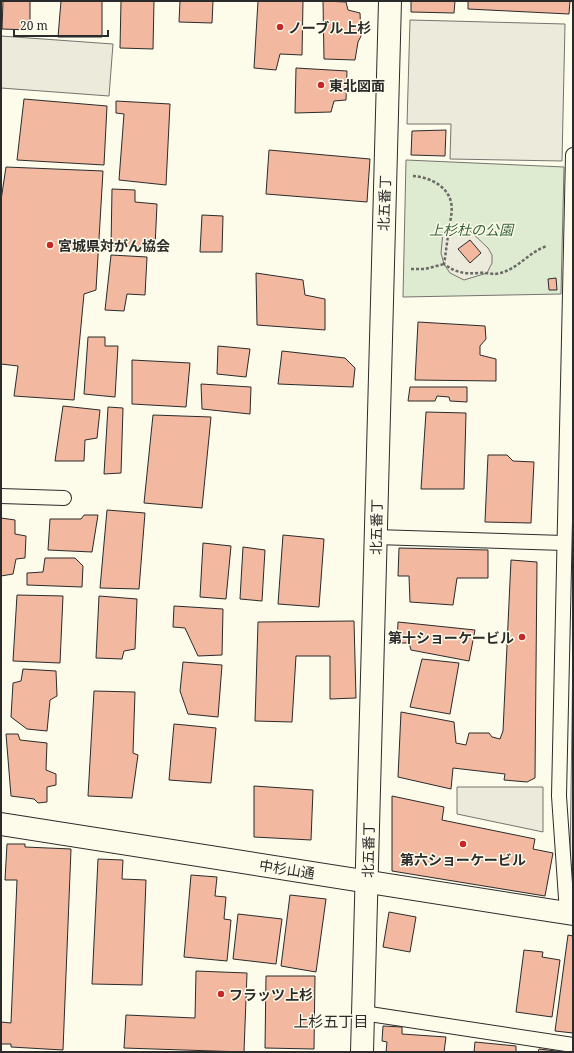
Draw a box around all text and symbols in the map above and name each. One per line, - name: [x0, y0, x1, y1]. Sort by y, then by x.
- scale bar: [14, 12, 108, 38]
- text: 20 m: [20, 17, 48, 34]
- place label: ノーブル上杉: [288, 18, 371, 37]
- marker: ノーブル上杉: [275, 22, 285, 32]
- place label: 東北図面: [329, 76, 385, 95]
- marker: 東北図面: [316, 80, 326, 90]
- street label: 北五番丁: [374, 175, 394, 231]
- park label: 上杉杜の公園: [429, 220, 515, 239]
- place label: 宮城県対がん協会: [58, 236, 170, 255]
- marker: 宮城県対がん協会: [45, 240, 55, 250]
- street label: 北五番丁: [366, 499, 386, 555]
- place label: 第十ショーケービル: [388, 628, 514, 647]
- marker: 第十ショーケービル: [517, 632, 527, 642]
- street label: 北五番丁: [358, 822, 378, 878]
- marker: 第六ショーケービル: [458, 839, 468, 849]
- place label: 第六ショーケービル: [400, 850, 526, 869]
- street label: 中杉山通: [258, 855, 316, 883]
- place label: フラッツ上杉: [229, 985, 313, 1004]
- marker: フラッツ上杉: [216, 989, 226, 999]
- district label: 上杉五丁目: [293, 1011, 369, 1031]

